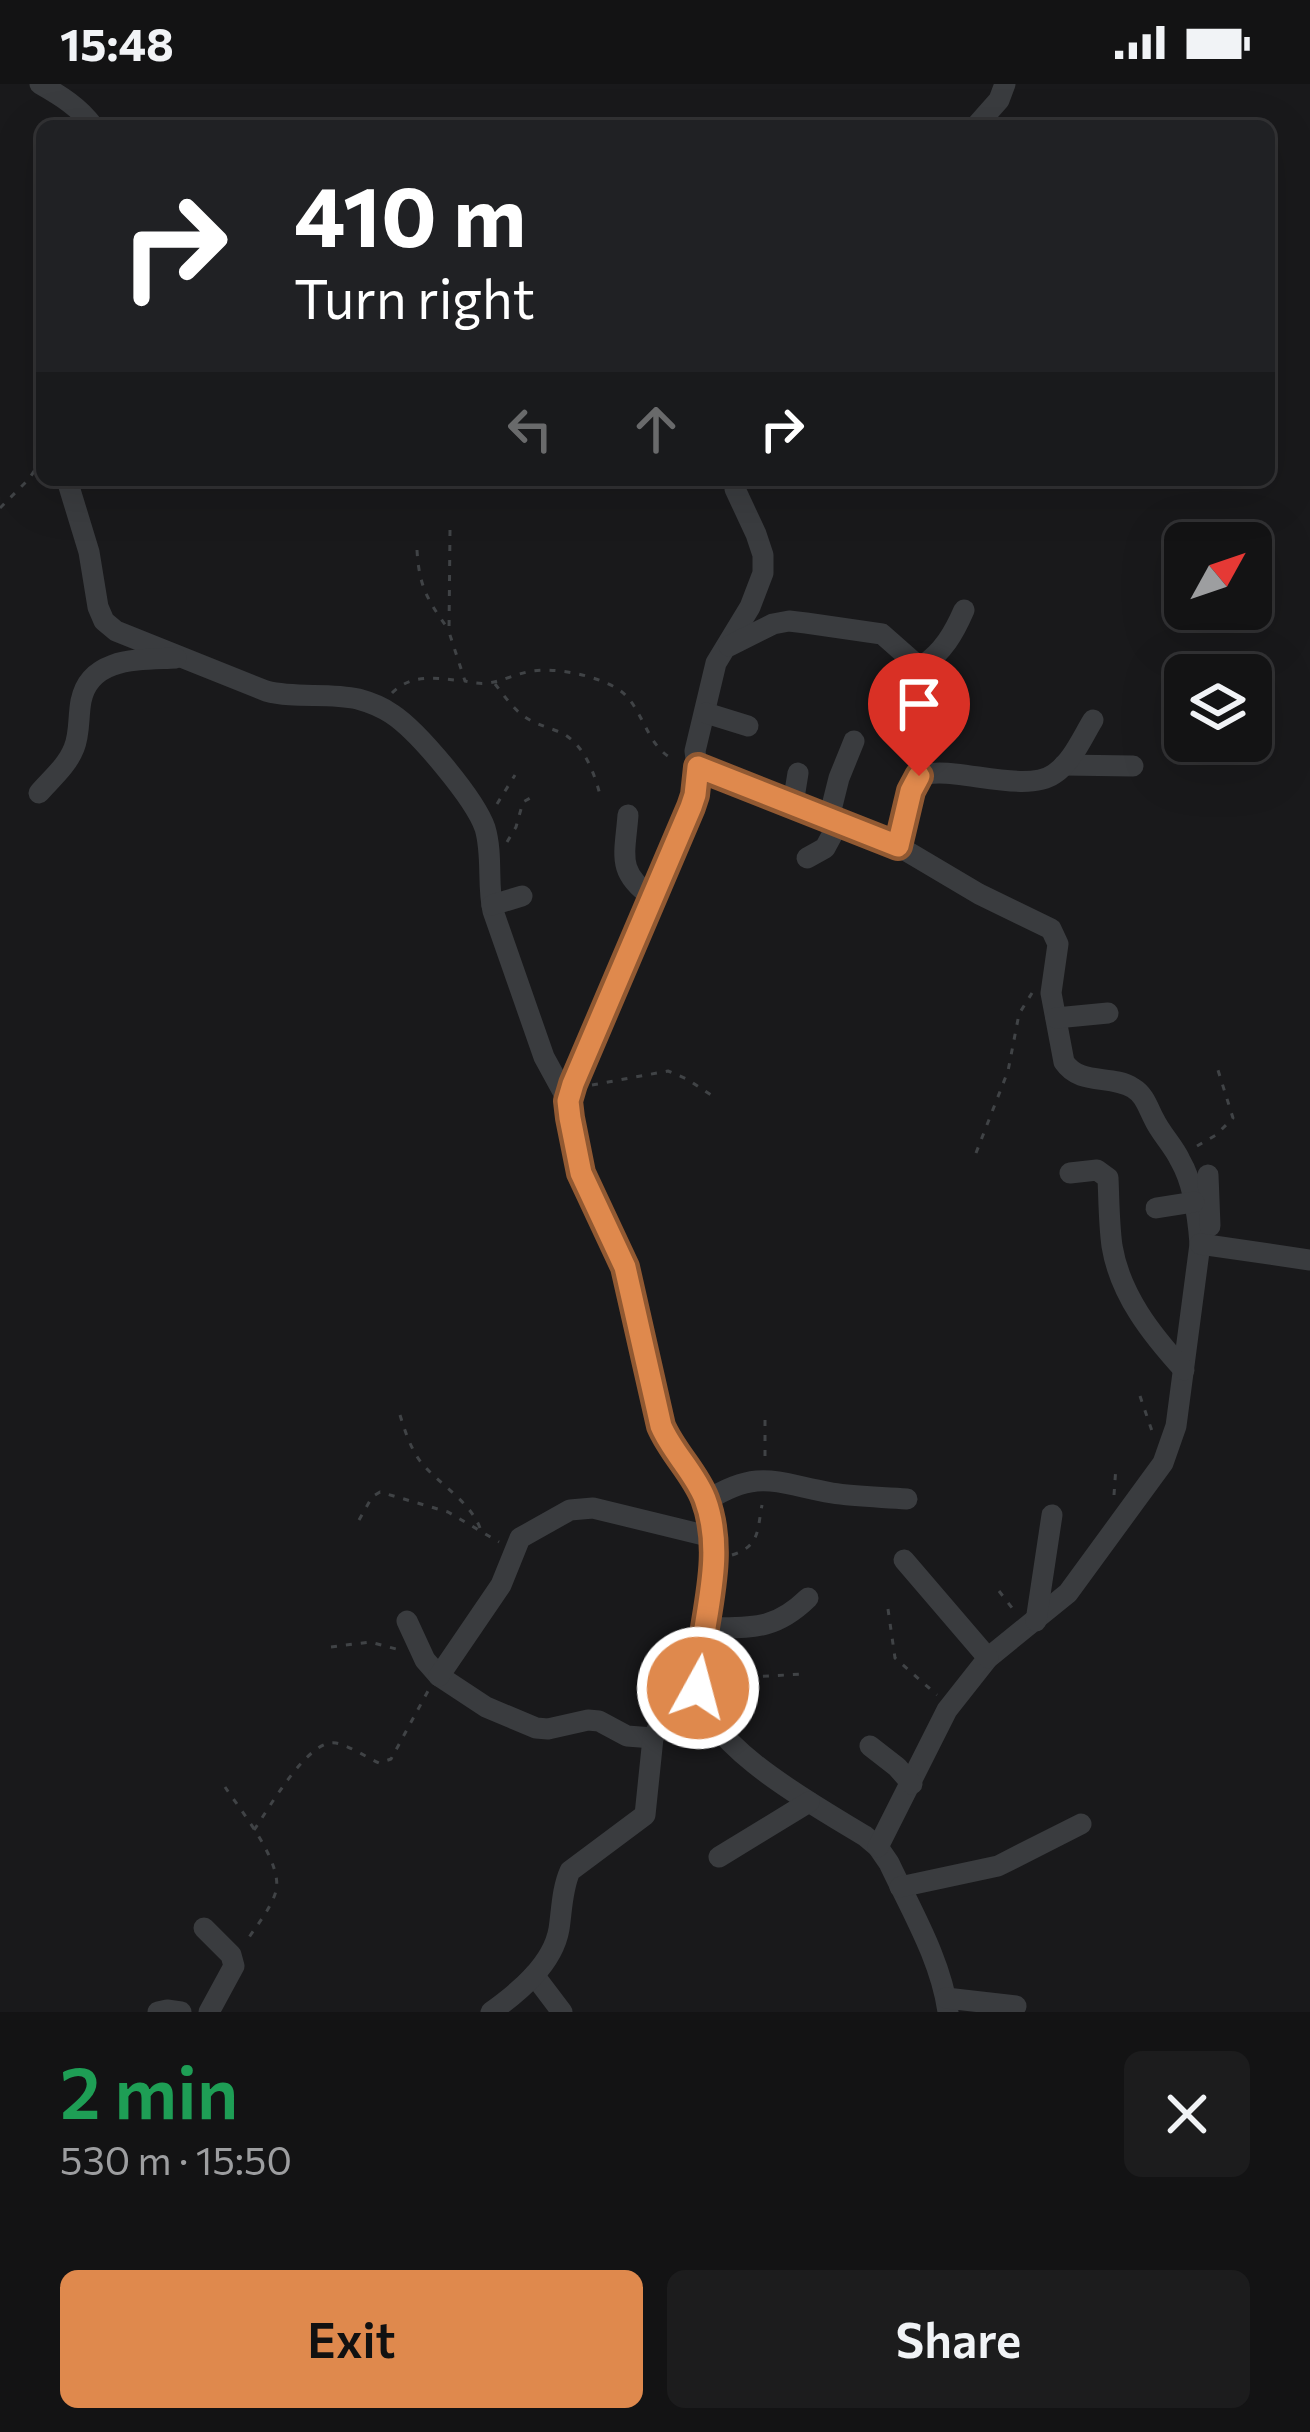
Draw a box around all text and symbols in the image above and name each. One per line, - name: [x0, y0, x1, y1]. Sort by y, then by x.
- text: 15:48: [60, 15, 174, 70]
- text: 410 m: [294, 162, 526, 264]
- icon: right: [96, 168, 252, 324]
- text: Turn right: [294, 264, 535, 330]
- icon: left: [497, 396, 563, 462]
- icon: ahead: [623, 396, 689, 462]
- icon: right: [749, 396, 815, 462]
- north arrow: [1164, 522, 1272, 630]
- map controls: [1164, 522, 1272, 762]
- pin: [868, 653, 970, 776]
- button: layers: [1164, 654, 1272, 762]
- icon: arrive: [886, 671, 952, 737]
- position arrow: [635, 1625, 761, 1751]
- text: 2 min: [60, 2046, 238, 2134]
- button: close: [1124, 2051, 1250, 2177]
- text: 530 m · 15:50: [60, 2135, 292, 2183]
- button: Exit: [60, 2270, 643, 2408]
- button: Share: [667, 2270, 1250, 2408]

